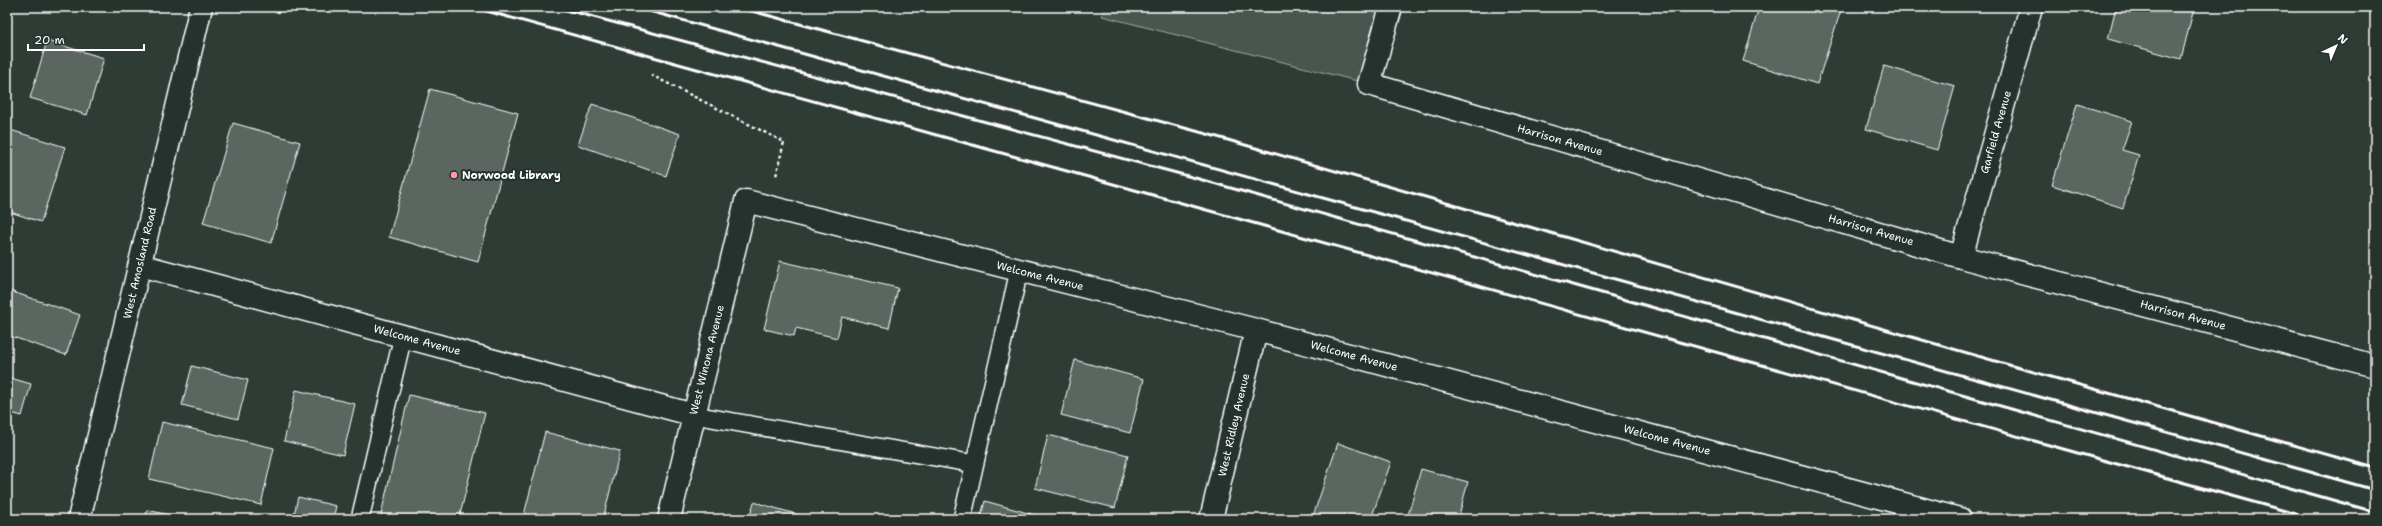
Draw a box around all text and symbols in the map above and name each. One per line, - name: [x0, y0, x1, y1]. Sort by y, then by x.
- scale bar: [28, 26, 144, 52]
- north arrow: [2316, 26, 2356, 66]
- text: N: [2334, 31, 2351, 48]
- text: 20 m: [34, 32, 65, 48]
- street label: Garfield Avenue: [1977, 89, 2015, 175]
- street label: Harrison Avenue: [1515, 121, 1605, 159]
- place label: Norwood Library: [462, 168, 561, 183]
- marker: Norwood Library: [449, 170, 459, 180]
- street label: West Amosland Road: [120, 206, 160, 320]
- street label: Harrison Avenue: [1826, 211, 1916, 249]
- street label: Welcome Avenue: [995, 258, 1085, 294]
- street label: Harrison Avenue: [2138, 296, 2228, 334]
- street label: West Winona Avenue: [686, 303, 728, 417]
- street label: Welcome Avenue: [372, 321, 462, 359]
- street label: Welcome Avenue: [1309, 337, 1399, 375]
- street label: West Ridley Avenue: [1215, 372, 1253, 478]
- street label: Welcome Avenue: [1622, 421, 1712, 459]

